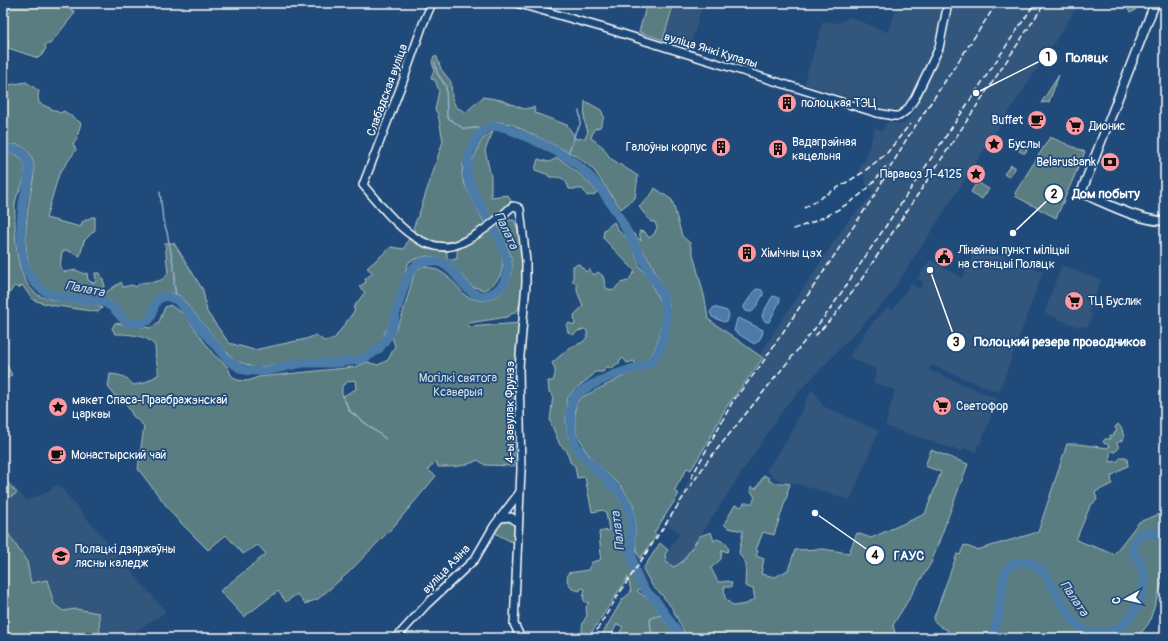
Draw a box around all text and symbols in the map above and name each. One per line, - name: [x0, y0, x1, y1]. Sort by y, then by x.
- street label: вуліца Янкі Купалы: [662, 29, 760, 72]
- street label: Слабадская вуліца: [364, 41, 411, 138]
- callout: Полацк: [1038, 45, 1116, 70]
- text: 1: [1046, 50, 1050, 65]
- text: Полацк: [1066, 50, 1109, 66]
- building icon: полоцкая ТЭЦ: [776, 92, 798, 114]
- place label: полоцкая ТЭЦ: [801, 96, 877, 111]
- cafe icon: Buffet: [1026, 109, 1048, 131]
- place label: Buffet: [992, 113, 1023, 128]
- supermarket icon: Дионис: [1064, 115, 1086, 137]
- place label: Дионис: [1088, 119, 1125, 134]
- place icon: Буслы: [983, 133, 1005, 155]
- place label: Вадагрэйная кацельня: [792, 135, 857, 164]
- building icon: Галоўны корпус: [710, 136, 732, 158]
- place label: Буслы: [1008, 137, 1041, 152]
- building icon: Вадагрэйная кацельня: [767, 138, 789, 160]
- place label: Галоўны корпус: [626, 140, 707, 155]
- bank icon: Belarusbank: [1099, 151, 1121, 173]
- place label: Belarusbank: [1036, 155, 1096, 170]
- place icon: Паравоз Л-4125: [965, 163, 987, 185]
- place label: Паравоз Л-4125: [880, 167, 962, 182]
- callout: Дом побыту: [1044, 181, 1148, 206]
- text: Дом побыту: [1071, 186, 1140, 202]
- text: 2: [1051, 187, 1058, 202]
- water label: Палата: [491, 209, 522, 252]
- building icon: Хімічны цэх: [736, 242, 758, 264]
- place label: Лінейны пункт міліцыі на станцыі Полацк: [957, 243, 1069, 272]
- place label: Хімічны цэх: [761, 246, 822, 261]
- public building icon: Лінейны пункт міліцыі на станцыі Полацк: [933, 246, 955, 268]
- water label: Палата: [64, 277, 107, 301]
- supermarket icon: ТЦ Буслик: [1063, 290, 1085, 312]
- place label: ТЦ Буслик: [1088, 294, 1142, 309]
- callout: Полоцкий резерв проводников: [946, 329, 1154, 354]
- text: Полоцкий резерв проводников: [974, 334, 1146, 350]
- text: 3: [953, 335, 960, 350]
- street label: 4-ы завулак Фрунзэ: [503, 361, 518, 463]
- park label: Могілкі святога Ксаверыя: [419, 371, 498, 400]
- place label: макет Спаса-Праабражэнскай царквы: [72, 393, 228, 422]
- supermarket icon: Светофор: [931, 395, 953, 417]
- place icon: макет Спаса-Праабражэнскай царквы: [47, 396, 69, 418]
- place label: Светофор: [956, 399, 1009, 414]
- cafe icon: Монастырский чай: [46, 444, 68, 466]
- place label: Монастырский чай: [71, 448, 167, 463]
- water label: Палата: [608, 509, 628, 551]
- street label: вуліца Азіна: [419, 541, 474, 597]
- place label: Полацкі дзяржаўны лясны каледж: [75, 542, 176, 571]
- callout: ГАУС: [865, 543, 932, 568]
- school or university icon: Полацкі дзяржаўны лясны каледж: [50, 545, 72, 567]
- text: 4: [871, 548, 879, 563]
- text: ГАУС: [894, 548, 924, 564]
- water label: Палата: [1057, 578, 1092, 620]
- north arrow: [1106, 579, 1146, 619]
- text: С: [1110, 596, 1124, 605]

